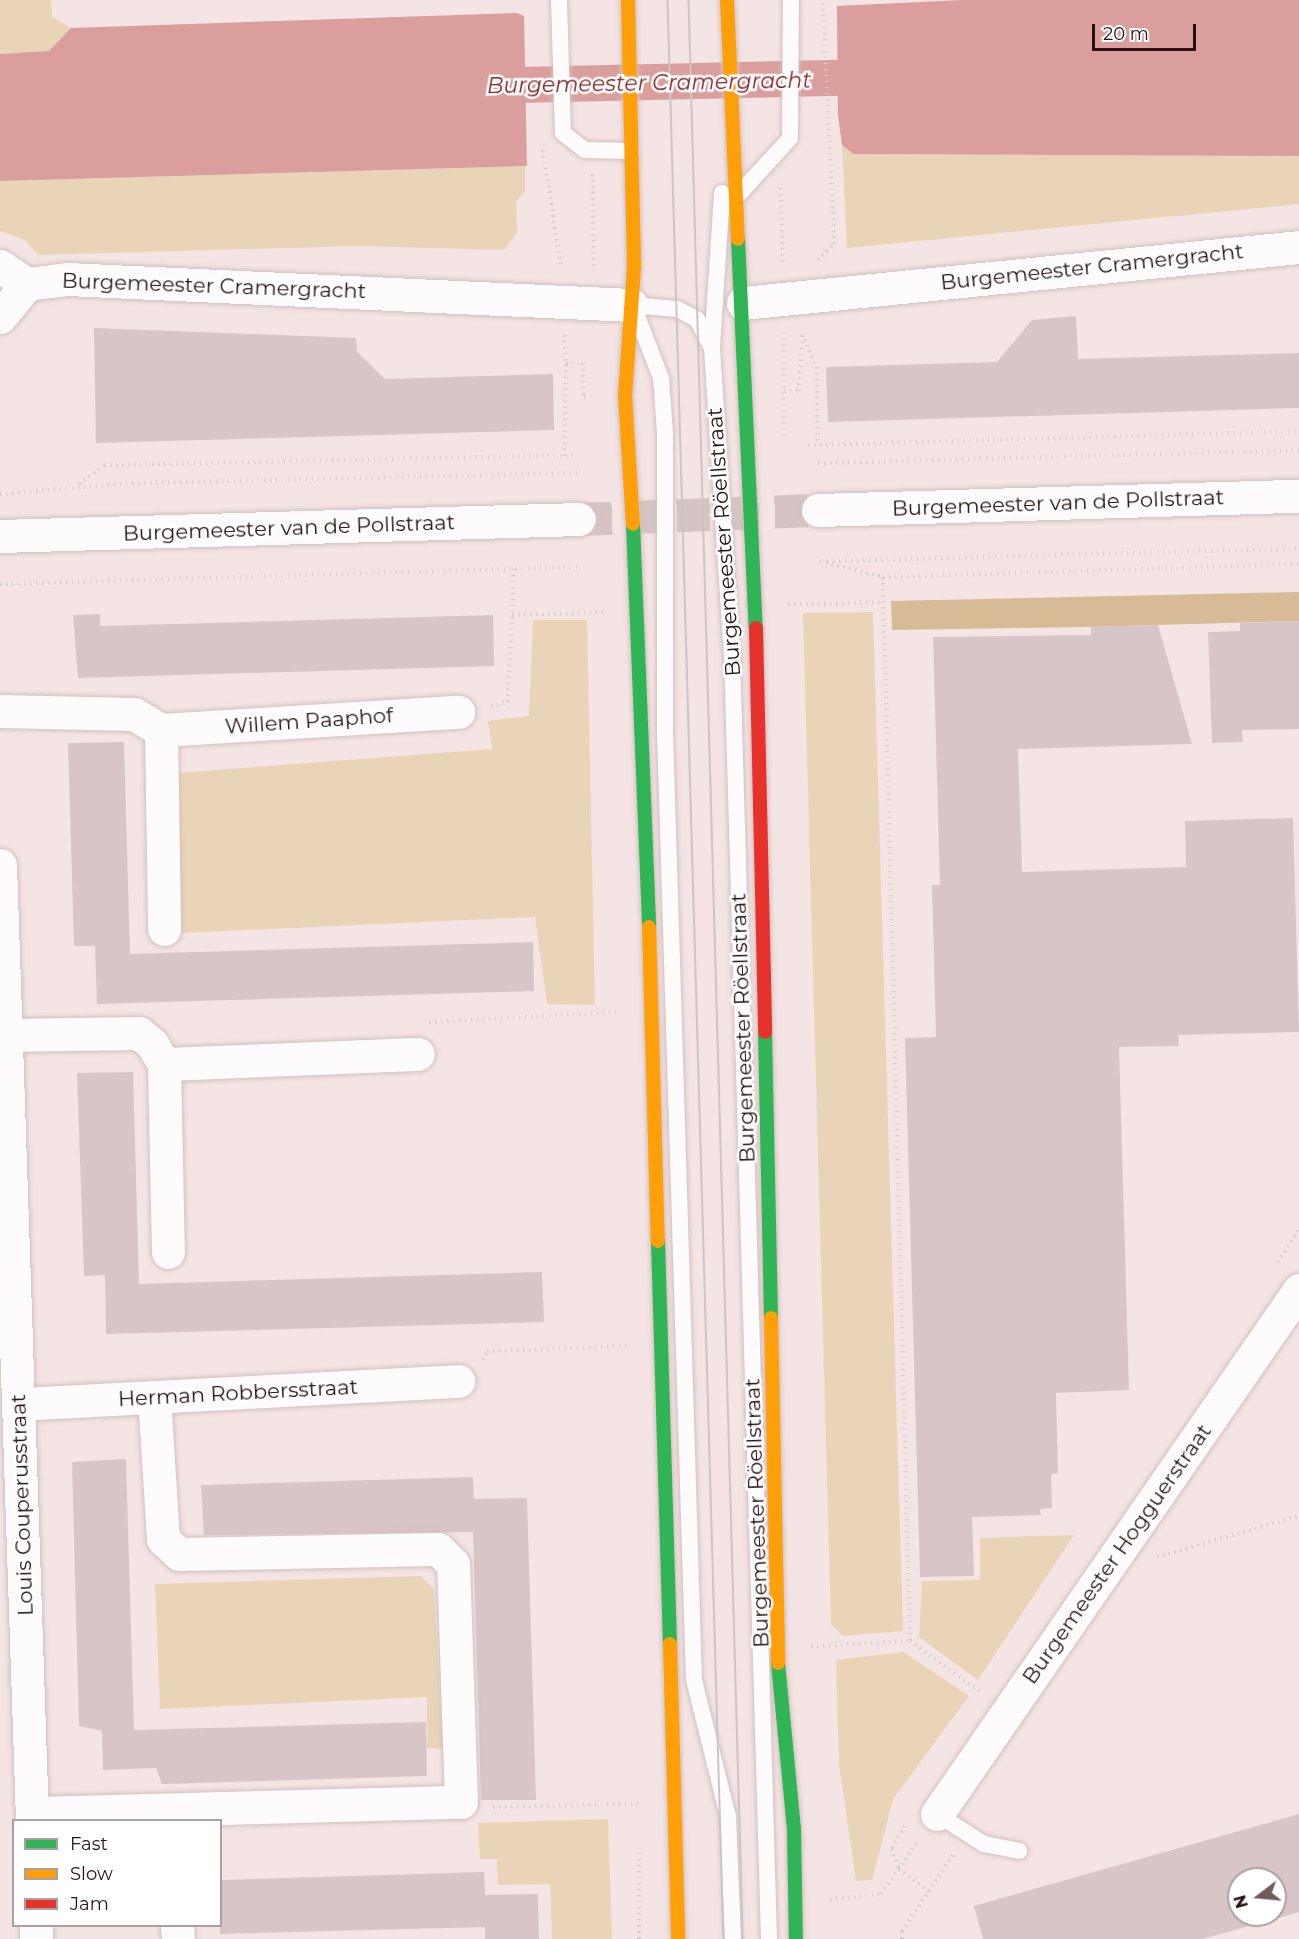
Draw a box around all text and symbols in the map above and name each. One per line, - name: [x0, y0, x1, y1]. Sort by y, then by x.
- scale bar: [1095, 12, 1198, 50]
- text: 20 m: [1103, 23, 1149, 45]
- water label: Burgemeester Cramergracht: [487, 67, 811, 99]
- street label: Burgemeester Cramergracht: [939, 239, 1245, 295]
- street label: Burgemeester Cramergracht: [61, 268, 367, 304]
- street label: Burgemeester Röellstraat: [702, 407, 746, 677]
- street label: Burgemeester van de Pollstraat: [892, 485, 1224, 521]
- street label: Burgemeester van de Pollstraat: [123, 510, 455, 546]
- street label: Willem Paaphof: [224, 703, 394, 739]
- street label: Burgemeester Röellstraat: [726, 893, 760, 1163]
- street label: Herman Robbersstraat: [117, 1374, 359, 1412]
- street label: Burgemeester Röellstraat: [740, 1378, 774, 1648]
- street label: Louis Couperusstraat: [6, 1394, 38, 1616]
- street label: Burgemeester Hogguerstraat: [1017, 1419, 1217, 1689]
- legend: [12, 1819, 222, 1927]
- text: Fast: [70, 1833, 108, 1855]
- text: Slow: [70, 1863, 113, 1885]
- north arrow: [1227, 1867, 1287, 1927]
- text: Jam: [70, 1893, 109, 1915]
- text: N: [1230, 1893, 1252, 1910]

